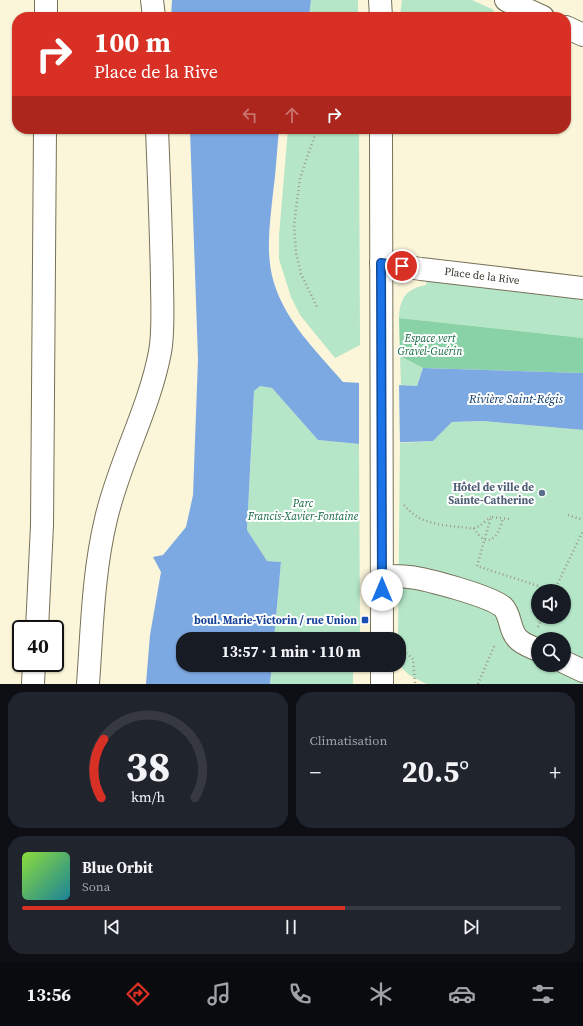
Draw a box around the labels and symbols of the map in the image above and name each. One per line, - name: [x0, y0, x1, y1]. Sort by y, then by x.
- pin: [385, 249, 419, 283]
- street label: Place de la Rive: [443, 264, 521, 288]
- park label: Espace vert Gravel-Guérin: [398, 331, 463, 359]
- water label: Rivière Saint-Régis: [468, 391, 564, 407]
- place label: Hôtel de ville de Sainte-Catherine: [448, 480, 534, 508]
- marker: Hôtel de ville de Sainte-Catherine: [537, 488, 547, 498]
- park label: Parc Francis-Xavier-Fontaine: [247, 496, 359, 524]
- position arrow: [361, 569, 403, 611]
- place label: boul. Marie-Victorin / rue Union: [194, 613, 357, 628]
- marker: boul. Marie-Victorin / rue Union: [360, 615, 370, 625]
- speed limit sign: 40: [12, 620, 64, 672]

